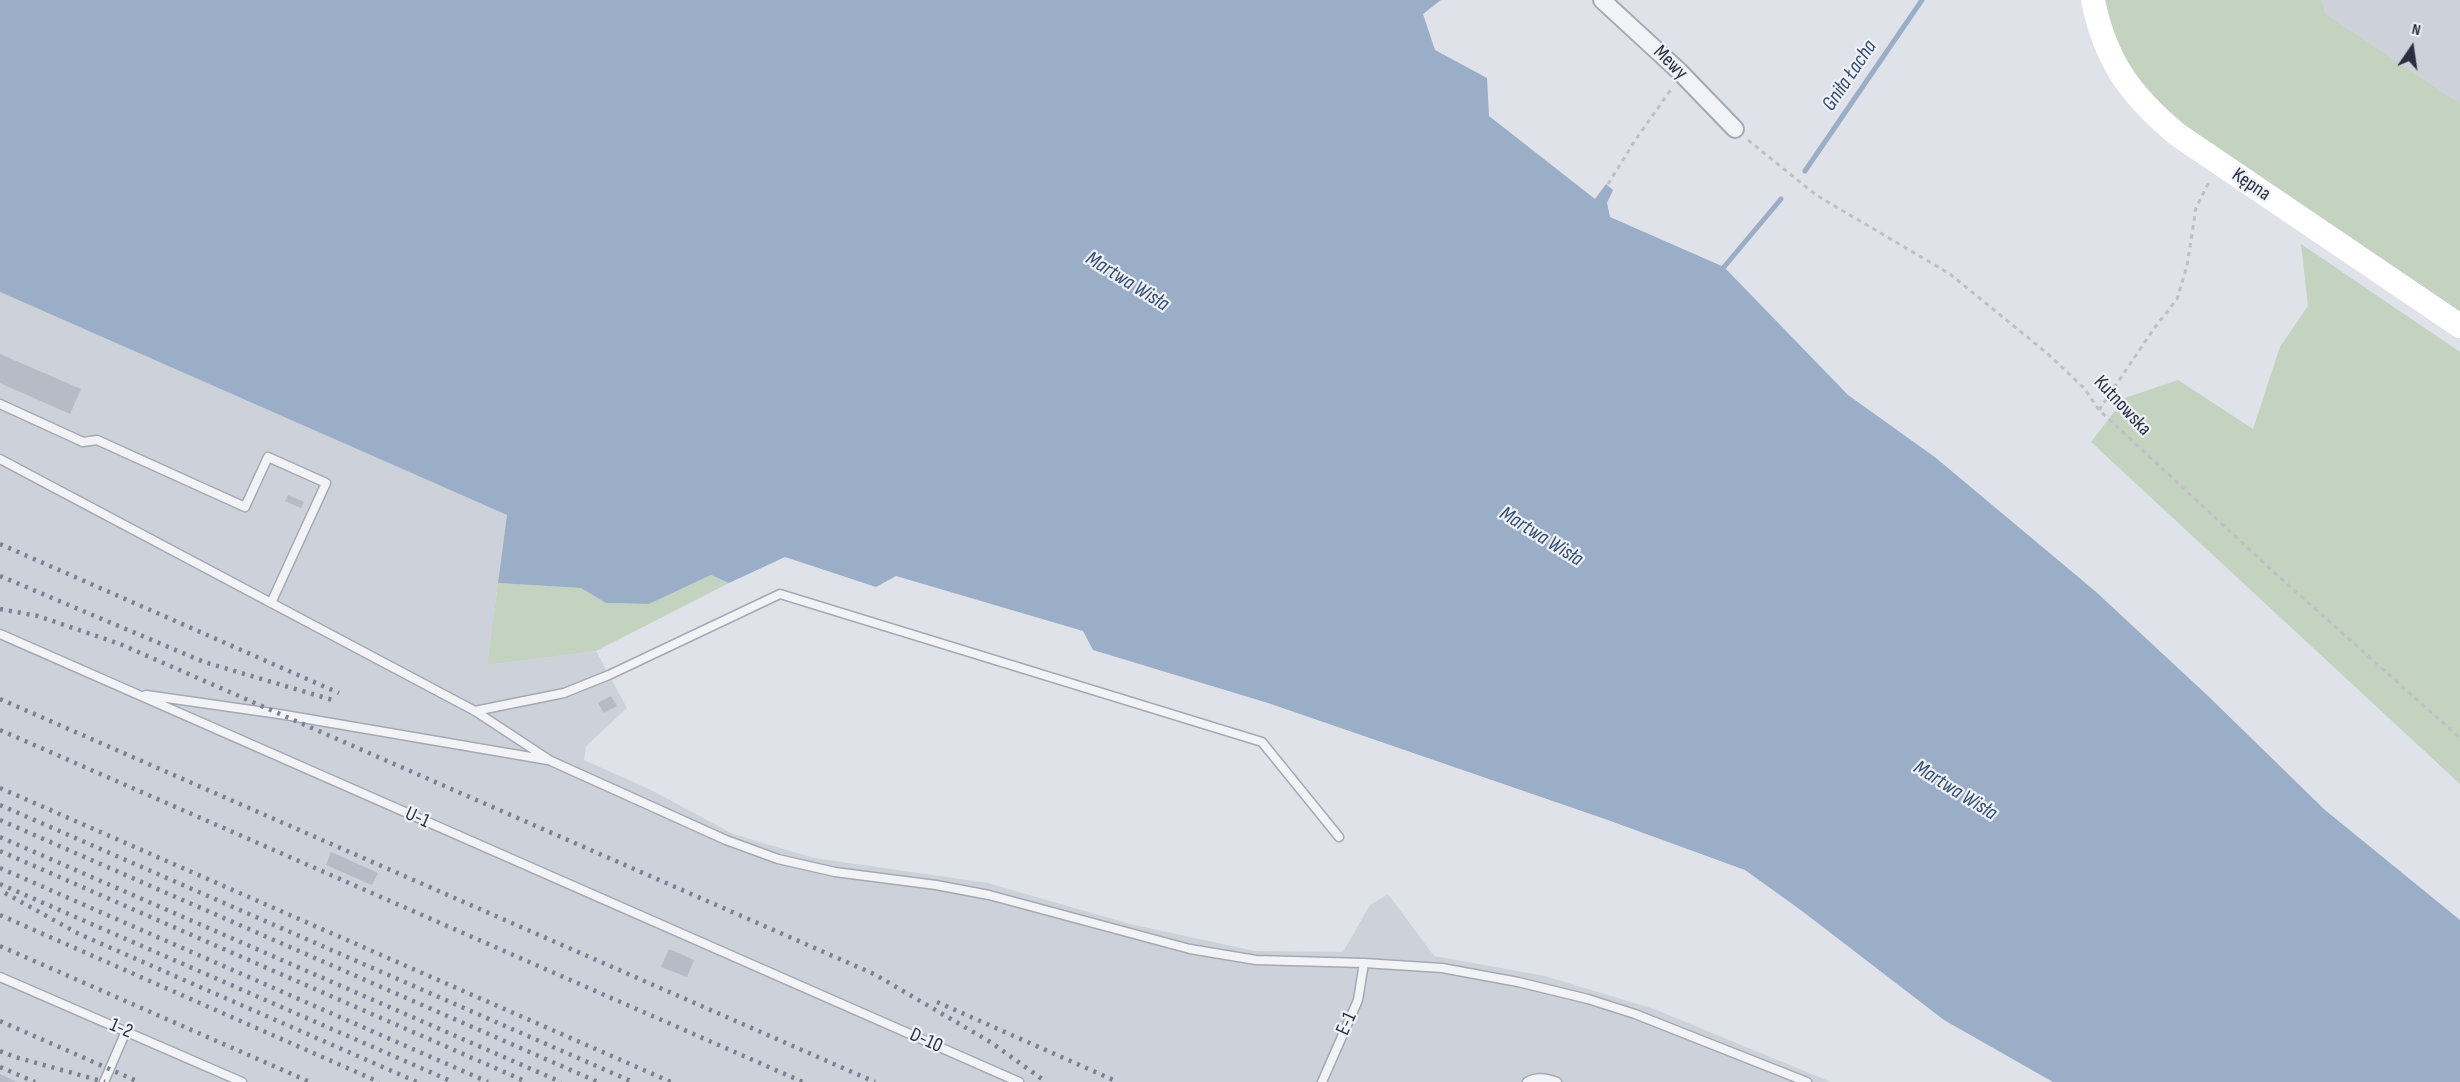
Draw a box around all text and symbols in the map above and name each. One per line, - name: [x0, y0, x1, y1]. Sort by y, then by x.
- north arrow: [2382, 18, 2442, 78]
- text: N: [2410, 20, 2422, 40]
- water label: Gniła Łacha: [1817, 36, 1883, 116]
- street label: Mewy: [1648, 41, 1692, 85]
- street label: Kępna: [2227, 164, 2275, 206]
- water label: Martwa Wisła: [1081, 247, 1173, 317]
- street label: Kutnowska: [2088, 371, 2156, 441]
- water label: Martwa Wisła: [1495, 502, 1587, 572]
- water label: Martwa Wisła: [1909, 756, 2001, 826]
- street label: U-1: [401, 802, 433, 834]
- street label: E-1: [1331, 1009, 1363, 1039]
- street label: 1-2: [106, 1014, 136, 1044]
- street label: D-10: [906, 1023, 946, 1059]

